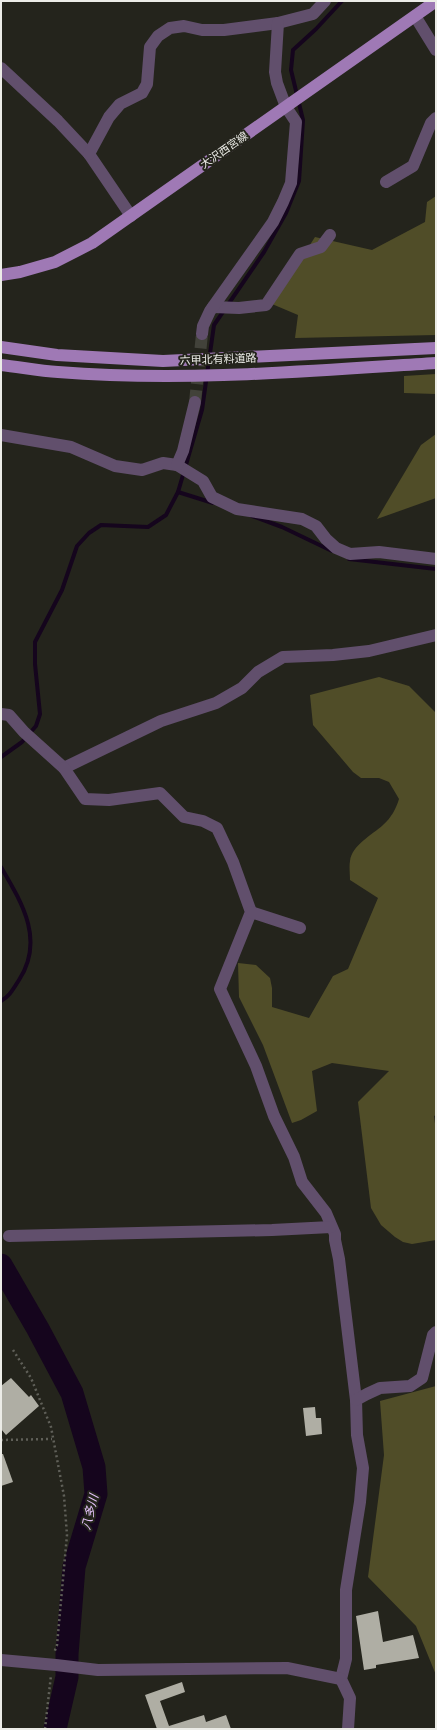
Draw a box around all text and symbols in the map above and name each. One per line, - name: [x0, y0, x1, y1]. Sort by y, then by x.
- street label: 大沢西宮線: [198, 129, 251, 172]
- street label: 六甲北有料道路: [179, 352, 257, 367]
- water label: 八多川: [79, 1491, 102, 1531]

